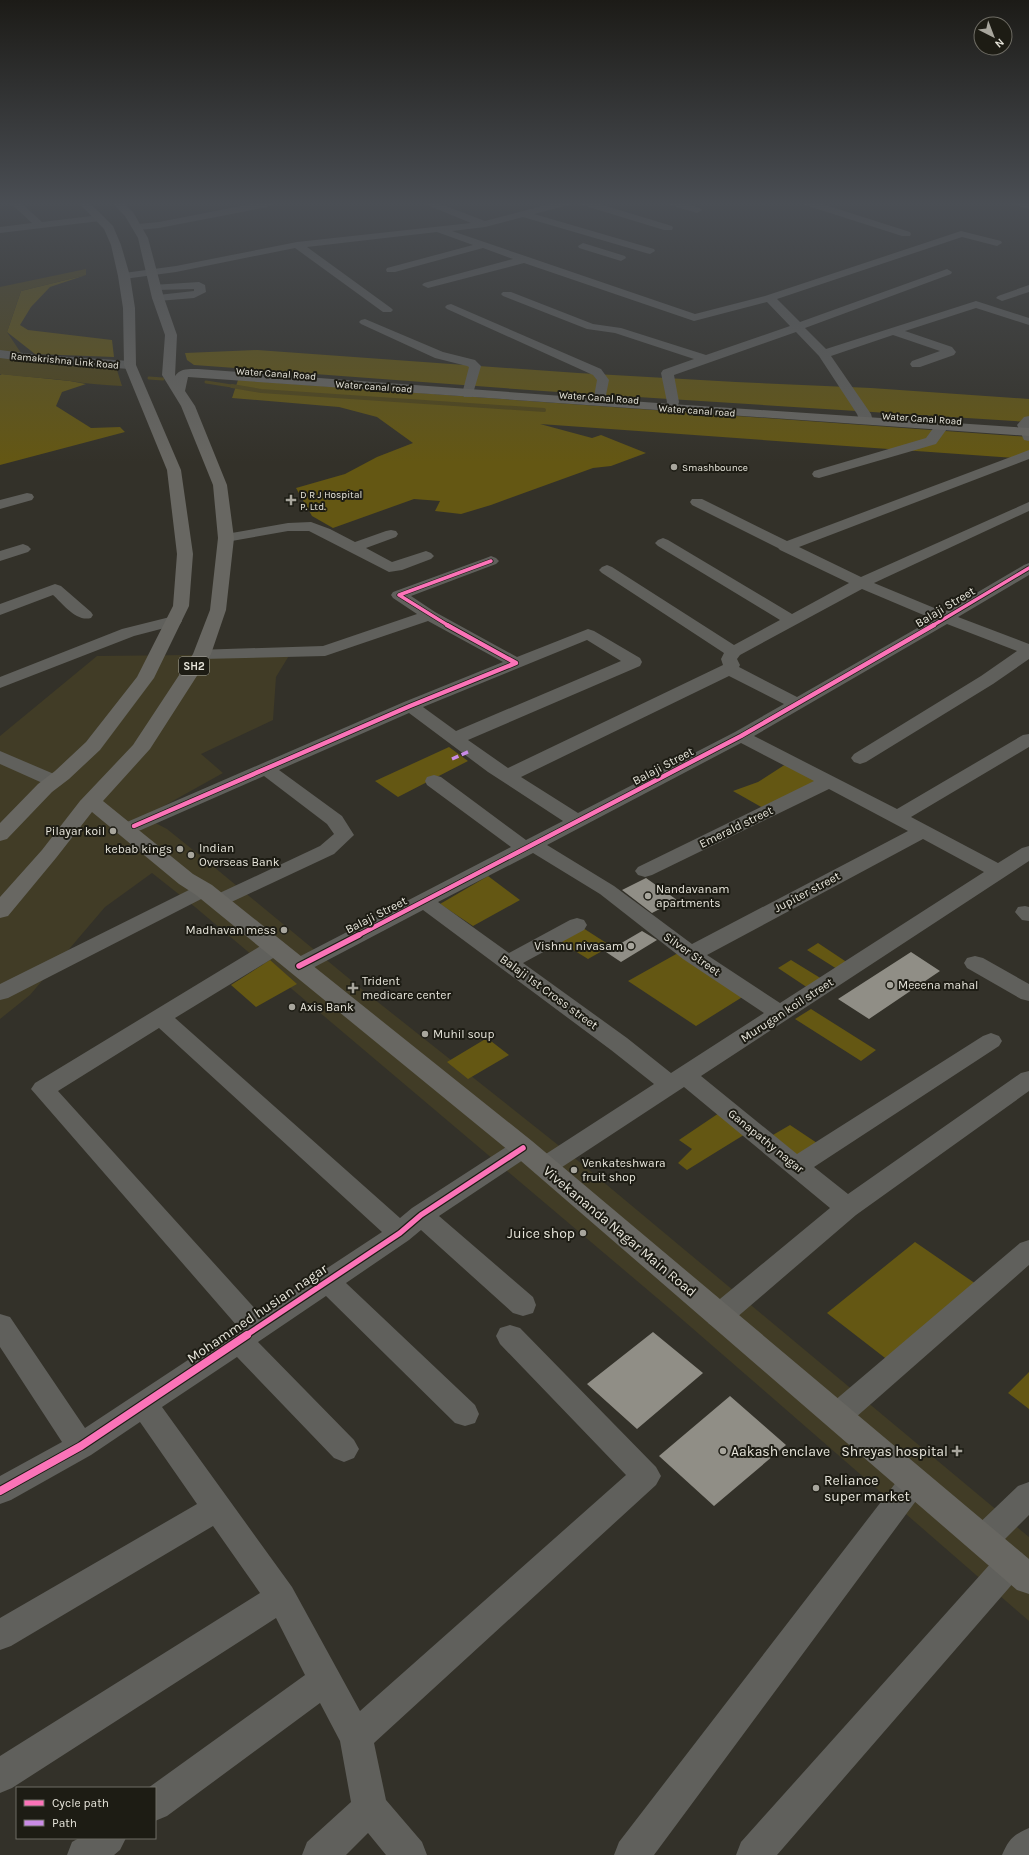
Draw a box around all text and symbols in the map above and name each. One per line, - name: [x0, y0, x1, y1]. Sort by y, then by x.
- north arrow: [973, 16, 1013, 56]
- text: N: [992, 36, 1007, 51]
- street label: Ramakrishna Link Road: [10, 350, 120, 372]
- street label: Water Canal Road: [235, 365, 316, 383]
- street label: Water canal road: [335, 378, 413, 396]
- street label: Water Canal Road: [558, 389, 639, 407]
- street label: Water canal road: [658, 402, 736, 420]
- street label: Water Canal Road: [881, 410, 962, 428]
- marker: Smashbounce: [669, 462, 679, 472]
- place label: Smashbounce: [682, 462, 748, 474]
- place label: D R J Hospital P. Ltd.: [300, 489, 362, 513]
- marker: D R J Hospital P. Ltd.: [285, 494, 297, 506]
- street label: Balaji Street: [913, 583, 978, 630]
- road number: SH2: [179, 657, 209, 675]
- street label: Balaji Street: [630, 744, 696, 788]
- street label: Emerald street: [697, 803, 776, 851]
- place label: Pilayar koil: [45, 824, 105, 838]
- marker: Pilayar koil: [108, 826, 118, 836]
- place label: Indian Overseas Bank: [199, 841, 280, 869]
- place label: kebab kings: [105, 842, 172, 856]
- marker: kebab kings: [175, 844, 185, 854]
- marker: Indian Overseas Bank: [186, 850, 196, 860]
- street label: Jupiter street: [772, 869, 843, 915]
- place label: Nandavanam apartments: [656, 882, 729, 910]
- marker: Nandavanam apartments: [643, 891, 653, 901]
- street label: Balaji Street: [343, 893, 410, 936]
- place label: Madhavan mess: [186, 923, 276, 937]
- marker: Madhavan mess: [279, 925, 289, 935]
- street label: Silver Street: [661, 929, 724, 979]
- place label: Vishnu nivasam: [534, 939, 623, 953]
- marker: Vishnu nivasam: [626, 941, 636, 951]
- street label: Balaji 1st Cross street: [497, 952, 601, 1032]
- place label: Trident medicare center: [362, 974, 451, 1002]
- street label: Murugan koil street: [738, 975, 836, 1045]
- place label: Meeena mahal: [898, 978, 978, 992]
- marker: Meeena mahal: [885, 980, 895, 990]
- marker: Trident medicare center: [347, 982, 359, 994]
- place label: Axis Bank: [300, 1000, 354, 1014]
- marker: Axis Bank: [287, 1002, 297, 1012]
- place label: Muhil soup: [433, 1027, 495, 1041]
- marker: Muhil soup: [420, 1029, 430, 1039]
- street label: Ganapathy nagar: [725, 1106, 807, 1176]
- place label: Venkateshwara fruit shop: [582, 1156, 666, 1184]
- street label: Vivekananda Nagar Main Road: [540, 1162, 700, 1301]
- marker: Venkateshwara fruit shop: [569, 1165, 579, 1175]
- place label: Juice shop: [507, 1225, 575, 1242]
- marker: Juice shop: [578, 1228, 588, 1238]
- street label: Mohammed husian nagar: [184, 1260, 331, 1367]
- place label: Aakash enclave: [731, 1443, 830, 1460]
- place label: Shreyas hospital: [841, 1443, 948, 1460]
- marker: Shreyas hospital: [951, 1445, 963, 1457]
- marker: Aakash enclave: [718, 1446, 728, 1456]
- place label: Reliance super market: [824, 1472, 910, 1505]
- marker: Reliance super market: [811, 1483, 821, 1493]
- legend: [16, 1787, 156, 1839]
- text: Cycle path: [52, 1796, 109, 1810]
- text: Path: [52, 1816, 77, 1830]

